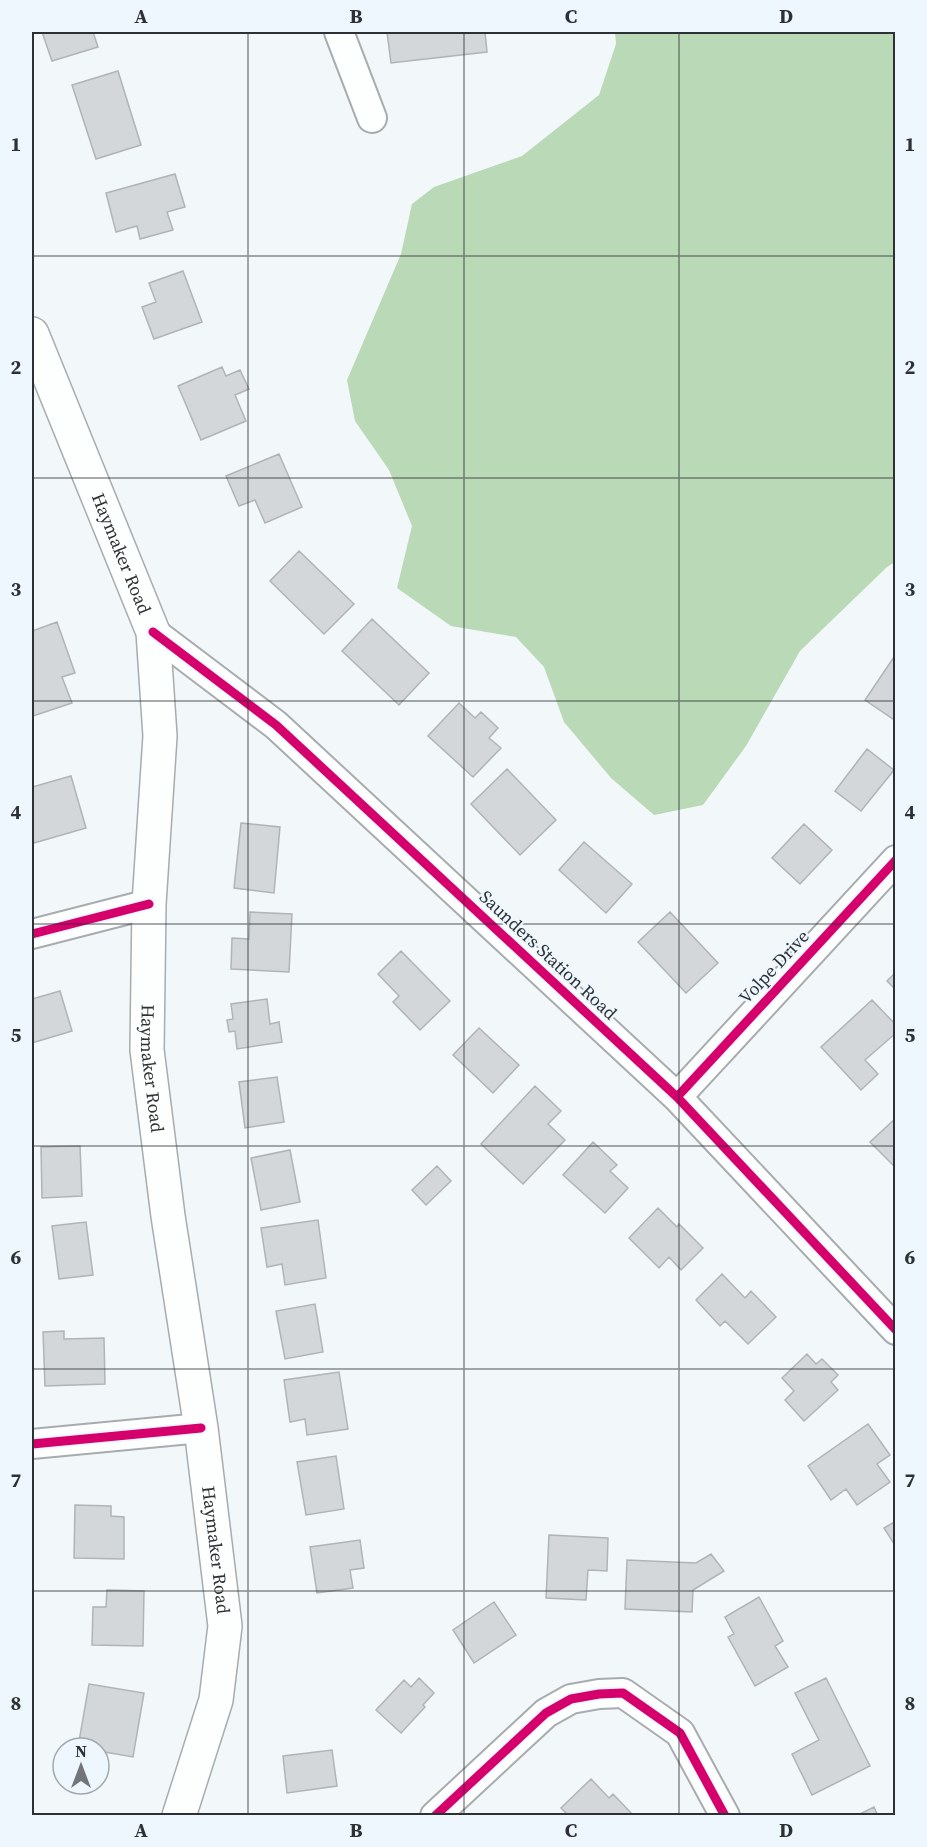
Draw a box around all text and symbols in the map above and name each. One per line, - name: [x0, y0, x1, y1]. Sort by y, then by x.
- text: A: [134, 2, 148, 30]
- text: B: [349, 2, 363, 30]
- text: C: [565, 2, 577, 30]
- text: D: [779, 2, 793, 30]
- text: 1: [11, 130, 21, 158]
- text: 1: [905, 130, 915, 158]
- text: 2: [11, 353, 22, 381]
- text: 2: [905, 353, 916, 381]
- street label: Haymaker Road: [86, 489, 157, 618]
- text: 3: [11, 575, 22, 603]
- text: 3: [905, 575, 916, 603]
- text: 4: [11, 798, 22, 826]
- text: 4: [905, 798, 916, 826]
- street label: Saunders Station Road: [474, 884, 623, 1025]
- street label: Volpe Drive: [733, 924, 814, 1009]
- street label: Haymaker Road: [135, 1004, 170, 1134]
- text: 5: [11, 1021, 22, 1049]
- text: 5: [905, 1021, 916, 1049]
- text: 6: [11, 1243, 22, 1271]
- text: 6: [905, 1243, 916, 1271]
- text: 7: [11, 1466, 22, 1494]
- text: 7: [905, 1466, 916, 1494]
- street label: Haymaker Road: [196, 1485, 236, 1615]
- text: 8: [11, 1689, 21, 1717]
- text: 8: [905, 1689, 915, 1717]
- north arrow: [51, 1736, 111, 1796]
- text: N: [75, 1740, 87, 1762]
- text: A: [134, 1816, 148, 1844]
- text: B: [349, 1816, 363, 1844]
- text: C: [565, 1816, 577, 1844]
- text: D: [779, 1816, 793, 1844]

